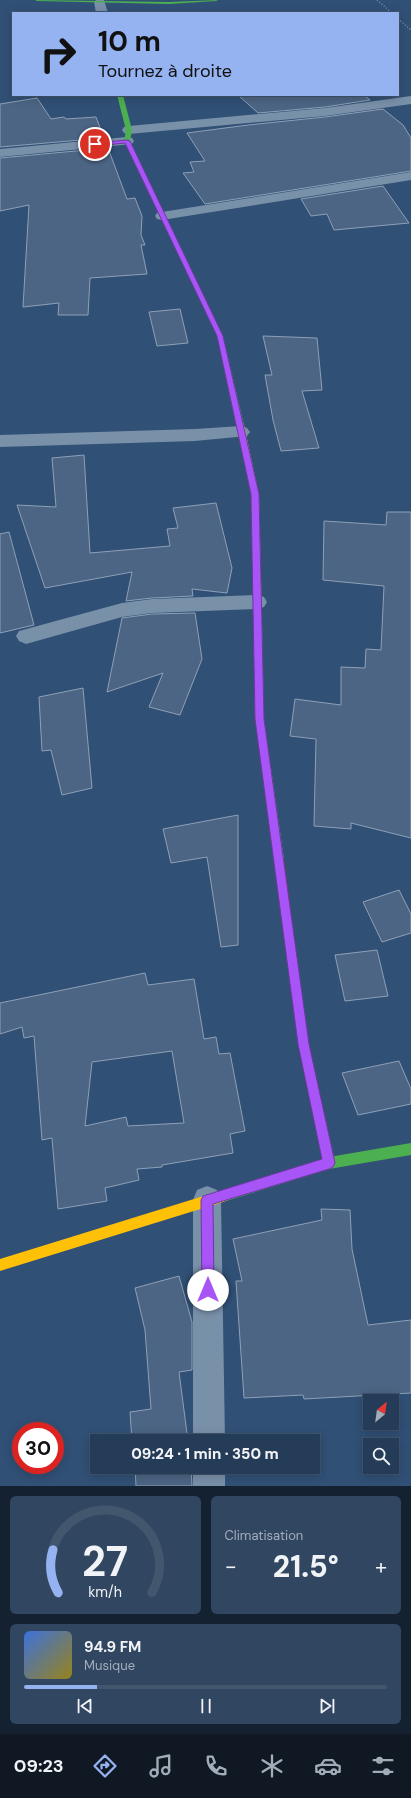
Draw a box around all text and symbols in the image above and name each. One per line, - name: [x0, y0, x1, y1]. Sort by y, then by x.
- text: 10 m: [98, 23, 161, 60]
- icon: right: [32, 28, 84, 80]
- text: Tournez à droite: [98, 59, 232, 83]
- pin: [78, 127, 112, 161]
- icon: arrive: [84, 133, 106, 155]
- position arrow: [187, 1269, 229, 1311]
- north arrow: [363, 1394, 399, 1430]
- map controls: [363, 1394, 399, 1474]
- speed limit sign: 30: [12, 1422, 64, 1474]
- button: search: [363, 1438, 399, 1474]
- text: 09:24 · 1 min · 350 m: [131, 1444, 279, 1464]
- text: Climatisation: [225, 1527, 303, 1544]
- text: 27: [82, 1535, 128, 1589]
- text: 21.5°: [273, 1547, 339, 1586]
- text: −: [225, 1552, 237, 1581]
- text: +: [375, 1552, 387, 1581]
- text: km/h: [88, 1583, 122, 1601]
- text: 94.9 FM: [84, 1637, 141, 1657]
- text: Musique: [84, 1657, 135, 1674]
- icon: previous: [74, 1695, 96, 1717]
- icon: pause: [195, 1695, 217, 1717]
- icon: next: [316, 1695, 338, 1717]
- icon: directions: [91, 1752, 119, 1780]
- icon: music: [147, 1752, 175, 1780]
- icon: phone: [202, 1752, 230, 1780]
- icon: climate: [258, 1752, 286, 1780]
- icon: car: [314, 1752, 342, 1780]
- icon: filters: [369, 1752, 397, 1780]
- text: 09:23: [14, 1754, 64, 1778]

